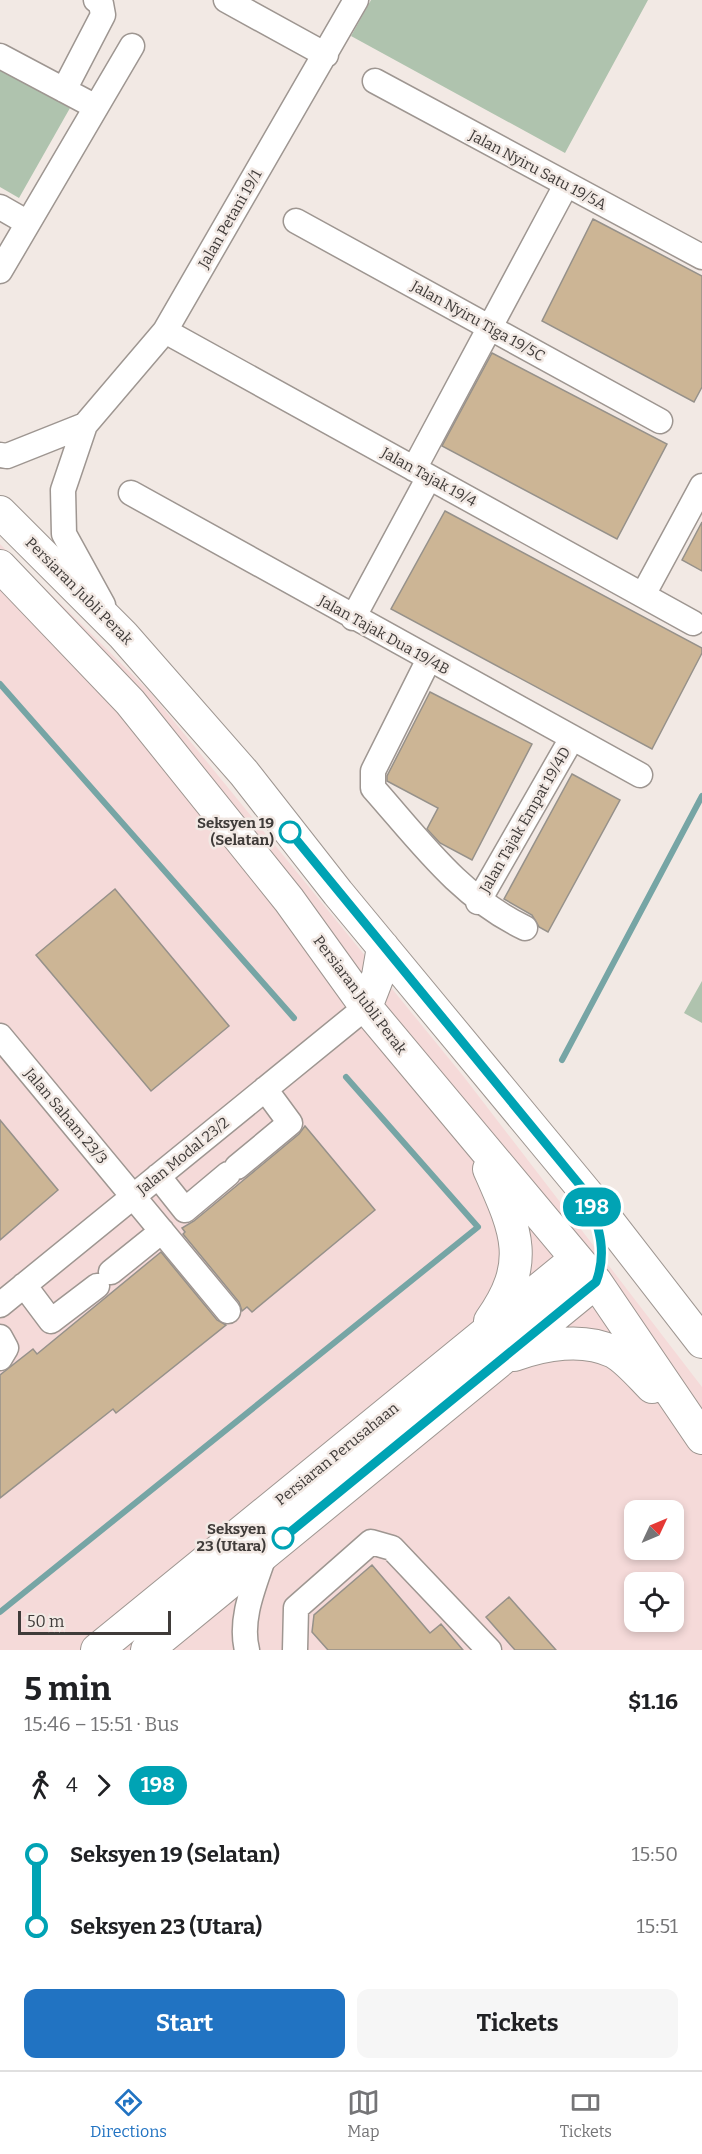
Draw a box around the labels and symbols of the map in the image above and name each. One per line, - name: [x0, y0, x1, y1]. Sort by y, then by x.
- street label: Jalan Nyiru Satu 19/5A: [465, 126, 610, 214]
- street label: Jalan Petani 19/1: [194, 167, 265, 272]
- street label: Jalan Nyiru Tiga 19/5C: [407, 276, 548, 365]
- street label: Jalan Tajak 19/4: [377, 443, 480, 511]
- street label: Persiaran Jubli Perak: [22, 534, 137, 649]
- street label: Jalan Tajak Dua 19/4B: [315, 591, 453, 678]
- street label: Jalan Tajak Empat 19/4D: [475, 744, 574, 897]
- place label: Seksyen 19 (Selatan): [197, 814, 274, 849]
- marker: Seksyen 19 (Selatan): [279, 821, 301, 843]
- street label: Persiaran Jubli Perak: [309, 932, 411, 1058]
- street label: Jalan Saham 23/3: [20, 1064, 111, 1168]
- street label: Jalan Modal 23/2: [133, 1113, 233, 1199]
- line badge: 198: [558, 1188, 626, 1226]
- street label: Persiaran Perusahaan: [272, 1398, 403, 1509]
- north arrow: [624, 1500, 684, 1560]
- place label: Seksyen 23 (Utara): [197, 1520, 266, 1555]
- marker: Seksyen 23 (Utara): [272, 1527, 294, 1549]
- scale bar: [18, 1608, 171, 1636]

